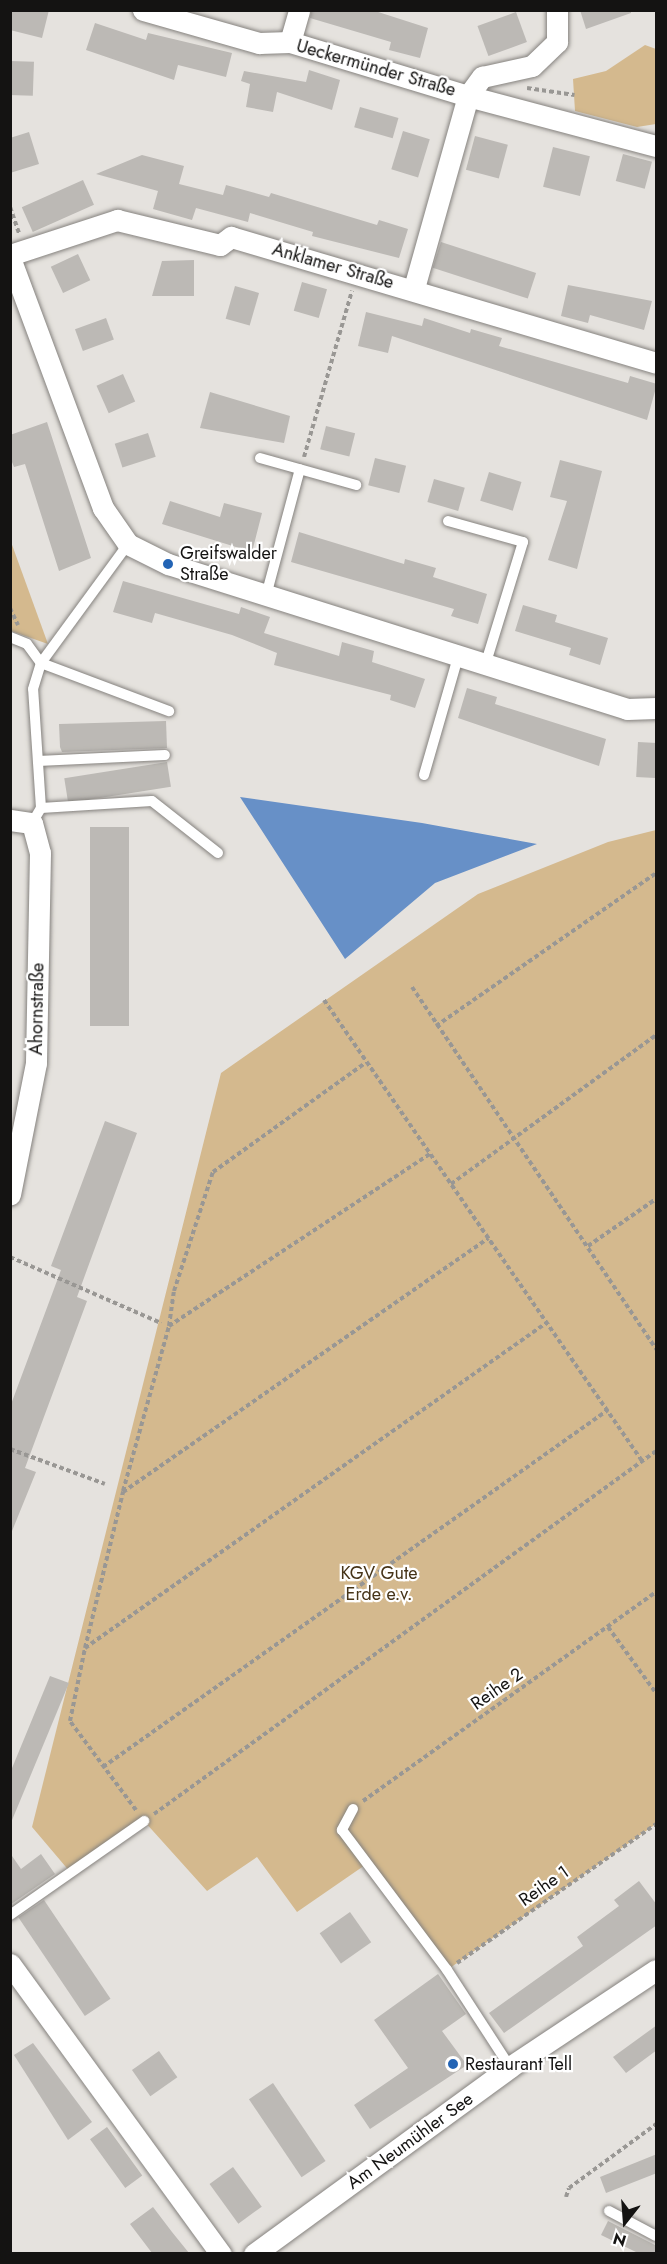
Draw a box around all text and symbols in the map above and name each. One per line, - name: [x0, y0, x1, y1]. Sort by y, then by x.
- street label: Ueckermünder Straße: [294, 35, 458, 101]
- street label: Anklamer Straße: [270, 238, 396, 294]
- place label: Greifswalder Straße: [180, 543, 277, 586]
- marker: Greifswalder Straße: [161, 557, 175, 571]
- street label: Ahornstraße: [25, 963, 49, 1055]
- park label: KGV Gute Erde e.v.: [341, 1563, 417, 1606]
- street label: Reihe 2: [467, 1663, 527, 1715]
- street label: Reihe 1: [515, 1861, 573, 1911]
- place label: Restaurant Tell: [465, 2053, 572, 2075]
- marker: Restaurant Tell: [446, 2057, 460, 2071]
- street label: Am Neumühler See: [343, 2088, 477, 2194]
- north arrow: [595, 2192, 655, 2252]
- text: N: [610, 2227, 629, 2253]

